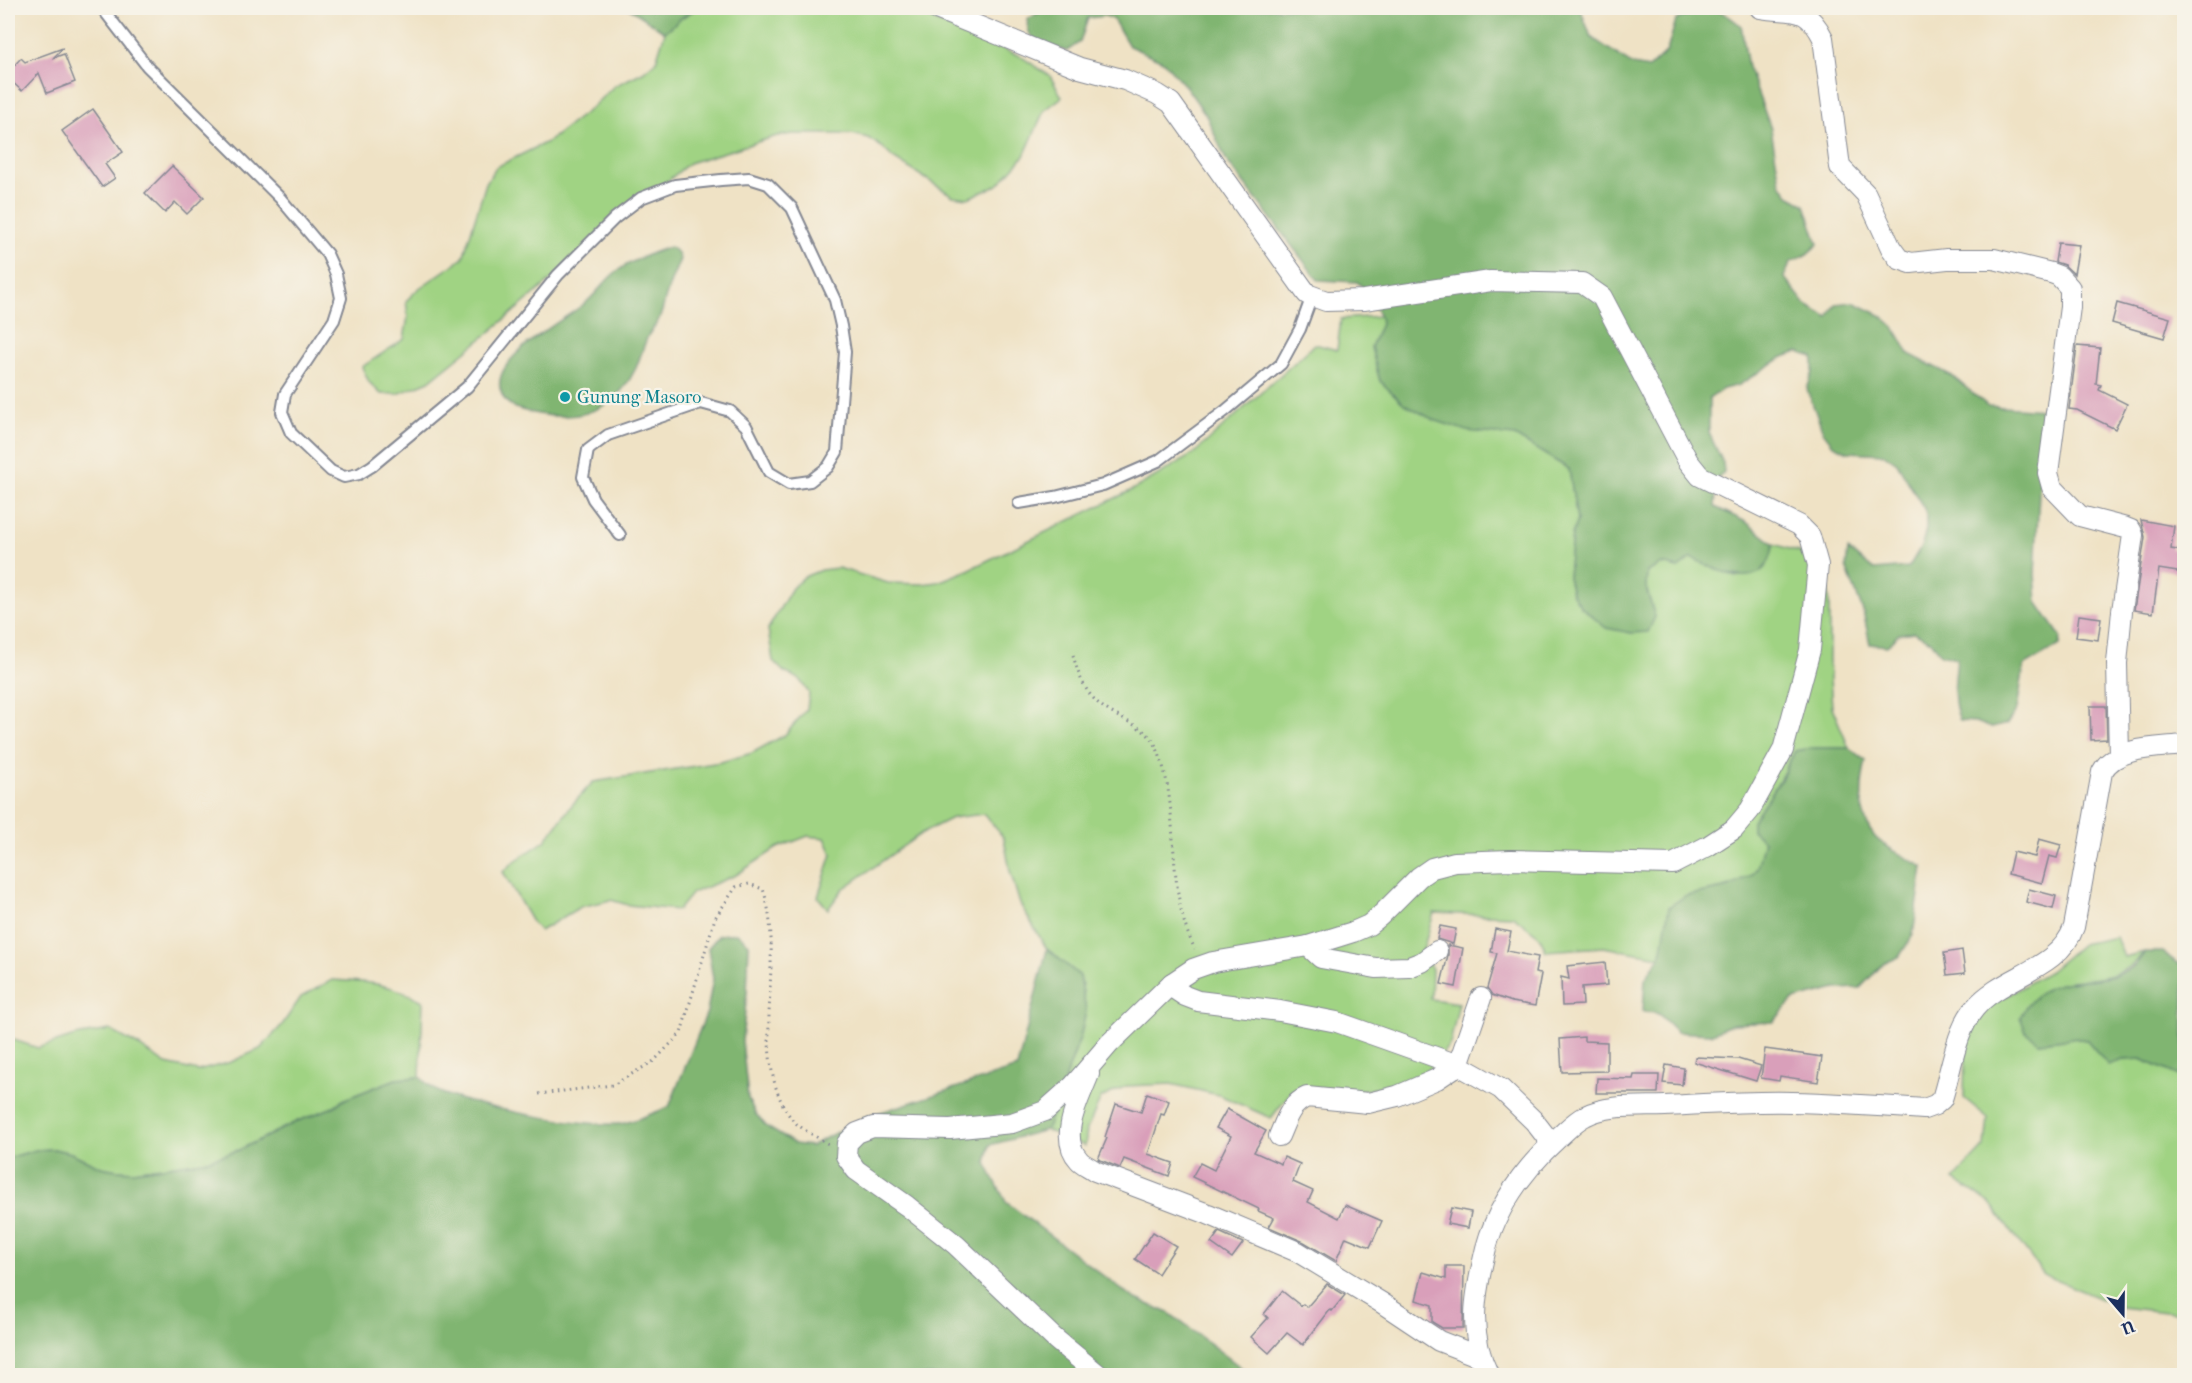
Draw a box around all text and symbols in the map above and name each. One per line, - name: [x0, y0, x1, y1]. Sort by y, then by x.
- place label: Gunung Masoro: [577, 387, 701, 408]
- marker: Gunung Masoro: [558, 390, 572, 404]
- north arrow: [2093, 1284, 2153, 1344]
- text: U: [2118, 1316, 2138, 1339]

